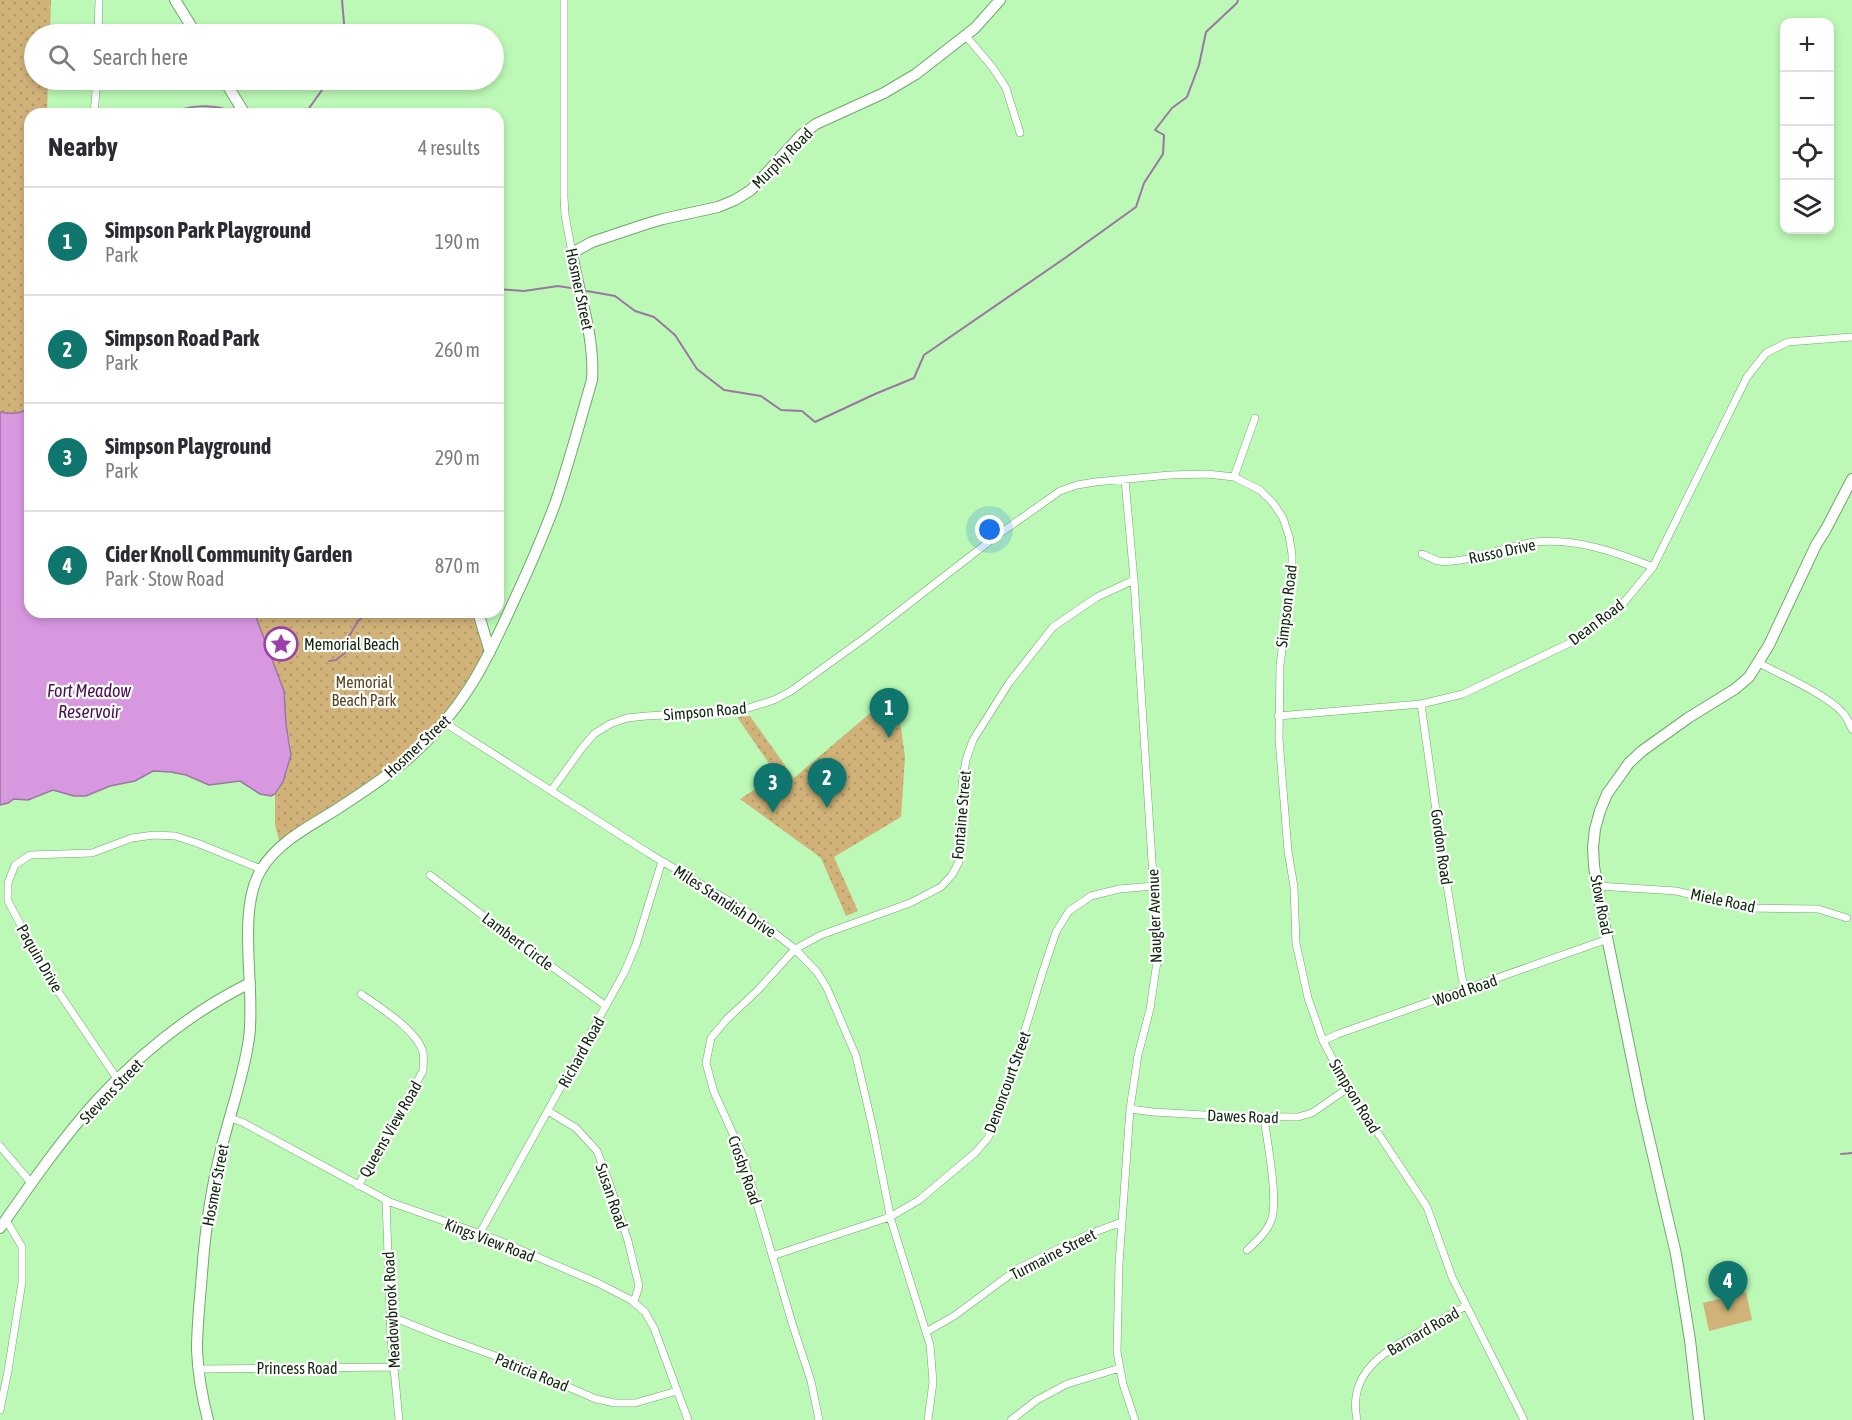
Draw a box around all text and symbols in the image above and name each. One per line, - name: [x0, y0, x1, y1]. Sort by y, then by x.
- map controls: [1780, 18, 1834, 234]
- button: +: [1780, 18, 1834, 72]
- search box: [24, 24, 504, 90]
- icon: search: [45, 41, 78, 74]
- text: Search here: [93, 44, 188, 70]
- button: −: [1780, 72, 1834, 126]
- street label: Murphy Road: [748, 124, 817, 193]
- button: locate: [1780, 126, 1834, 180]
- text: Nearby: [48, 132, 118, 162]
- text: 4 results: [418, 136, 480, 159]
- button: layers: [1780, 180, 1834, 234]
- text: Simpson Park Playground: [105, 217, 311, 243]
- text: 1: [63, 230, 72, 253]
- text: 190 m: [435, 230, 480, 253]
- text: Park: [105, 243, 138, 266]
- street label: Hosmer Street: [563, 246, 598, 332]
- text: Simpson Road Park: [105, 325, 259, 351]
- text: 2: [63, 338, 72, 361]
- text: 260 m: [435, 338, 480, 361]
- text: Park: [105, 351, 138, 374]
- text: Simpson Playground: [105, 433, 271, 459]
- text: 3: [63, 446, 72, 469]
- text: 290 m: [435, 446, 480, 469]
- text: Park: [105, 459, 138, 482]
- your location: [975, 515, 1004, 544]
- street label: Russo Drive: [1467, 535, 1537, 567]
- text: Cider Knoll Community Garden: [105, 541, 353, 567]
- text: 4: [63, 554, 72, 577]
- text: 870 m: [435, 554, 480, 577]
- street label: Simpson Road: [1272, 564, 1301, 648]
- text: Park · Stow Road: [105, 567, 224, 590]
- street label: Dean Road: [1565, 596, 1627, 648]
- place icon: Memorial Beach: [263, 626, 299, 662]
- place label: Memorial Beach: [304, 635, 399, 653]
- park label: Memorial Beach Park: [332, 673, 396, 709]
- water label: Fort Meadow Reservoir: [47, 680, 131, 722]
- pin: 1: [870, 688, 908, 738]
- street label: Simpson Road: [663, 698, 747, 725]
- street label: Hosmer Street: [380, 711, 454, 781]
- pin: 2: [808, 758, 846, 808]
- pin: 3: [754, 764, 792, 813]
- street label: Fontaine Street: [948, 769, 974, 860]
- street label: Gordon Road: [1428, 808, 1456, 886]
- street label: Miles Standish Drive: [671, 861, 779, 941]
- street label: Naugler Avenue: [1143, 869, 1166, 963]
- street label: Stow Road: [1587, 873, 1617, 937]
- street label: Miele Road: [1689, 884, 1757, 916]
- street label: Lambert Circle: [479, 908, 557, 974]
- street label: Paquin Drive: [13, 921, 67, 995]
- street label: Wood Road: [1431, 971, 1499, 1009]
- street label: Richard Road: [554, 1014, 608, 1090]
- street label: Denoncourt Street: [980, 1028, 1034, 1135]
- street label: Stevens Street: [76, 1055, 146, 1127]
- street label: Simpson Road: [1325, 1056, 1384, 1137]
- street label: Queens View Road: [355, 1078, 425, 1180]
- street label: Dawes Road: [1207, 1106, 1279, 1126]
- street label: Crosby Road: [724, 1133, 765, 1207]
- street label: Hosmer Street: [198, 1142, 232, 1228]
- street label: Susan Road: [592, 1161, 632, 1231]
- street label: Kings View Road: [442, 1215, 538, 1266]
- street label: Turmaine Street: [1007, 1225, 1099, 1283]
- street label: Meadowbrook Road: [379, 1251, 403, 1369]
- pin: 4: [1708, 1262, 1748, 1311]
- street label: Barnard Road: [1384, 1303, 1462, 1359]
- street label: Patricia Road: [493, 1349, 571, 1395]
- street label: Princess Road: [256, 1359, 338, 1377]

